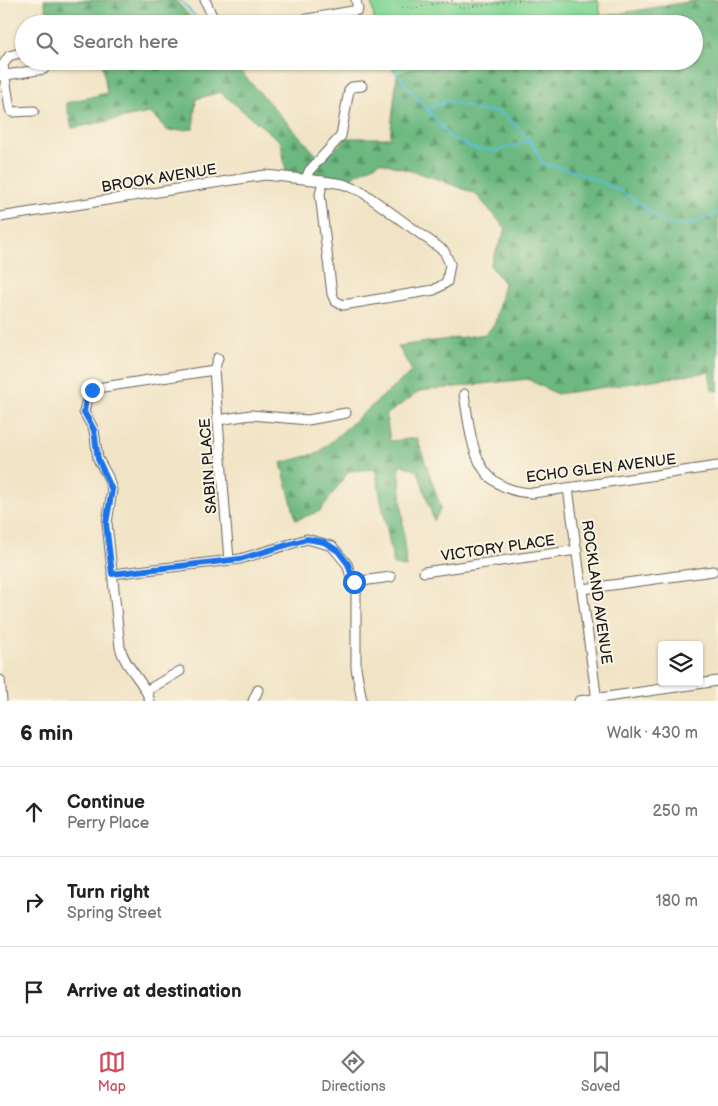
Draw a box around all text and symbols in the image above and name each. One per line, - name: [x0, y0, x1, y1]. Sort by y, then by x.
- search box: [15, 15, 703, 70]
- icon: search: [33, 29, 61, 57]
- text: Search here: [73, 31, 178, 54]
- street label: BROOK AVENUE: [100, 160, 218, 197]
- route end: [81, 379, 104, 402]
- street label: SABIN PLACE: [196, 417, 221, 514]
- street label: ECHO GLEN AVENUE: [525, 450, 677, 487]
- street label: ROCKLAND AVENUE: [577, 519, 616, 666]
- street label: VICTORY PLACE: [440, 531, 556, 566]
- route start: [343, 571, 366, 594]
- map controls: [658, 641, 703, 686]
- button: layers: [658, 641, 703, 686]
- text: 6 min: [20, 721, 73, 746]
- text: Walk · 430 m: [607, 724, 698, 743]
- text: Continue: [67, 791, 145, 814]
- icon: ahead: [20, 798, 48, 826]
- text: 250 m: [652, 802, 698, 821]
- text: Perry Place: [67, 814, 149, 833]
- text: Turn right: [67, 881, 150, 904]
- icon: right: [20, 888, 48, 916]
- text: 180 m: [656, 892, 698, 911]
- text: Spring Street: [67, 904, 162, 923]
- icon: arrive: [20, 978, 48, 1006]
- text: Arrive at destination: [67, 980, 242, 1003]
- tab: Map: [98, 1048, 126, 1095]
- tab: Directions: [321, 1048, 386, 1095]
- tab: Saved: [581, 1048, 620, 1095]

